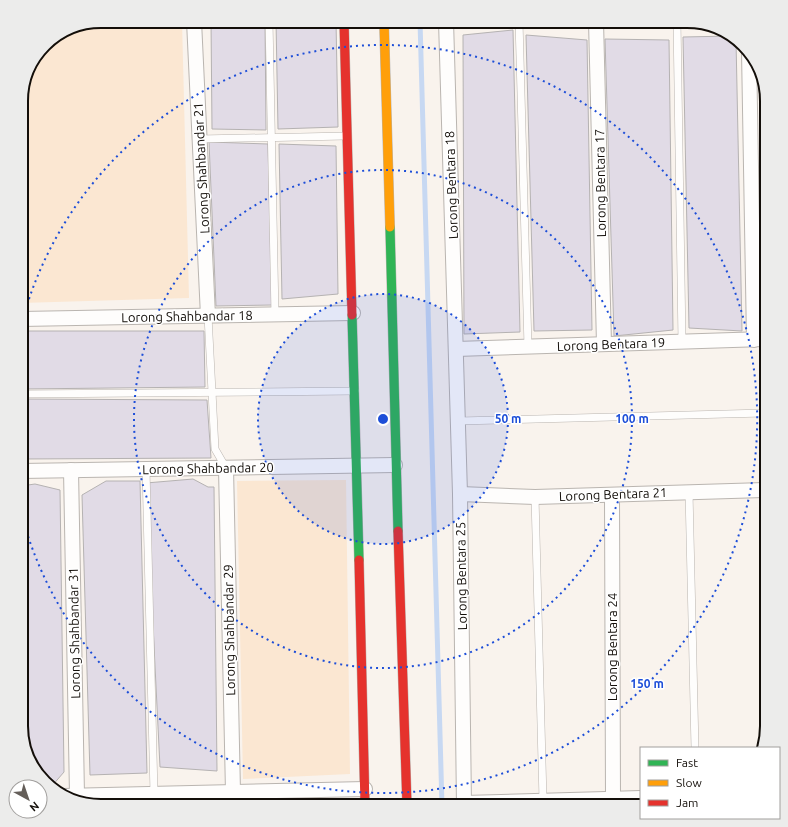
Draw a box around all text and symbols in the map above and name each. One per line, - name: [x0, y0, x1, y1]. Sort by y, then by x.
- street label: Lorong Shahbandar 21: [191, 102, 211, 234]
- street label: Lorong Bentara 17: [592, 129, 608, 237]
- street label: Lorong Bentara 18: [442, 131, 460, 239]
- street label: Lorong Shahbandar 18: [121, 308, 253, 324]
- street label: Lorong Bentara 19: [557, 335, 665, 353]
- centre of rings: [376, 412, 390, 426]
- text: 50 m: [495, 412, 521, 425]
- text: 100 m: [615, 412, 649, 425]
- street label: Lorong Shahbandar 20: [142, 460, 274, 476]
- street label: Lorong Bentara 21: [559, 485, 667, 503]
- street label: Lorong Bentara 25: [453, 522, 469, 630]
- street label: Lorong Shahbandar 29: [221, 564, 237, 696]
- street label: Lorong Shahbandar 31: [66, 567, 82, 699]
- street label: Lorong Bentara 24: [605, 593, 619, 701]
- text: 150 m: [630, 677, 664, 690]
- legend: [640, 747, 780, 819]
- text: Fast: [676, 756, 698, 769]
- text: Slow: [676, 776, 702, 789]
- north arrow: [8, 779, 48, 819]
- text: Jam: [676, 796, 698, 809]
- text: N: [27, 799, 41, 814]

